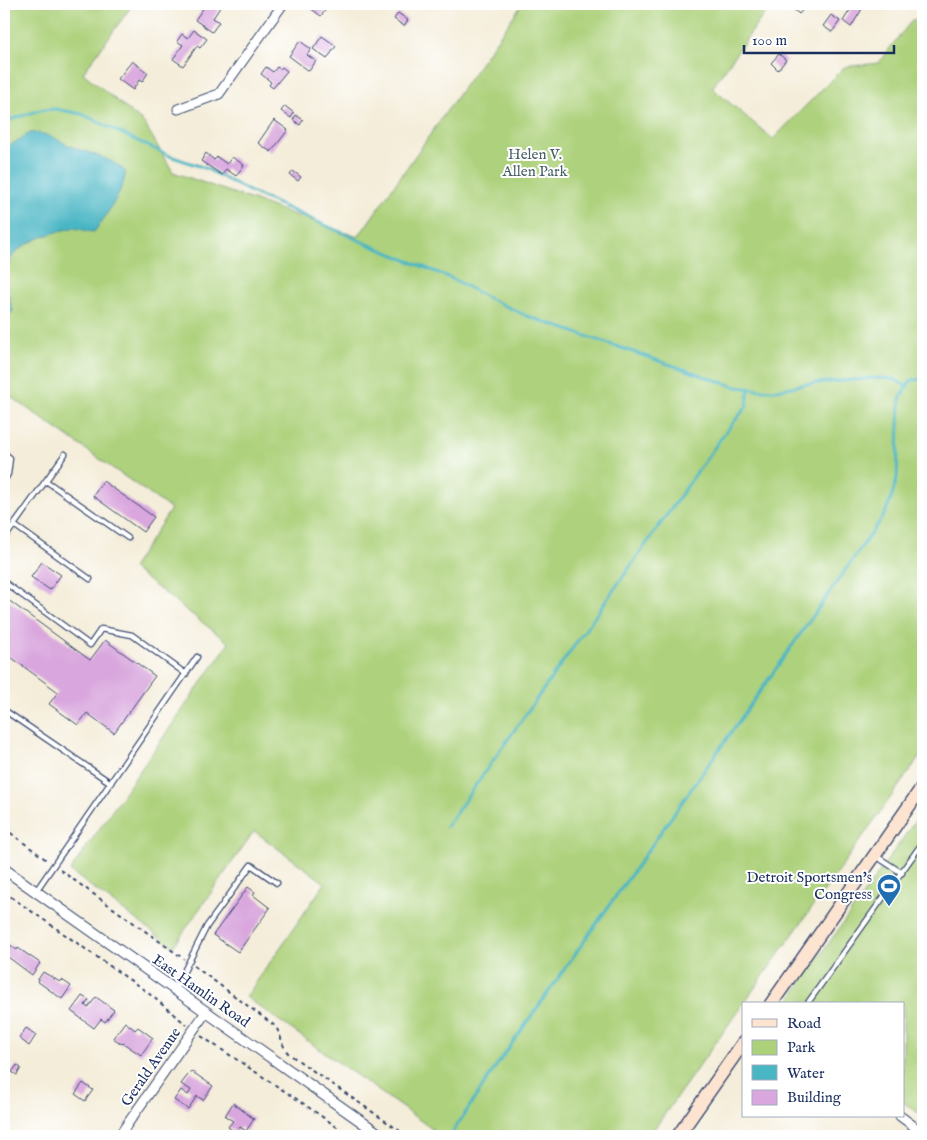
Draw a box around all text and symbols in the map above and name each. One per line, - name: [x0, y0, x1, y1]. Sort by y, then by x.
- scale bar: [744, 22, 894, 54]
- text: 100 m: [752, 31, 788, 50]
- park label: Helen V. Allen Park: [502, 145, 568, 181]
- place label: Detroit Sportsmen's Congress: [746, 868, 872, 904]
- sports icon: Detroit Sportsmen's Congress: [876, 873, 902, 907]
- street label: East Hamlin Road: [149, 950, 254, 1032]
- legend: [742, 1002, 904, 1118]
- text: Road: [787, 1014, 822, 1033]
- street label: Gerald Avenue: [117, 1024, 185, 1110]
- text: Park: [787, 1038, 817, 1057]
- text: Water: [787, 1064, 825, 1083]
- text: Building: [787, 1088, 842, 1107]

